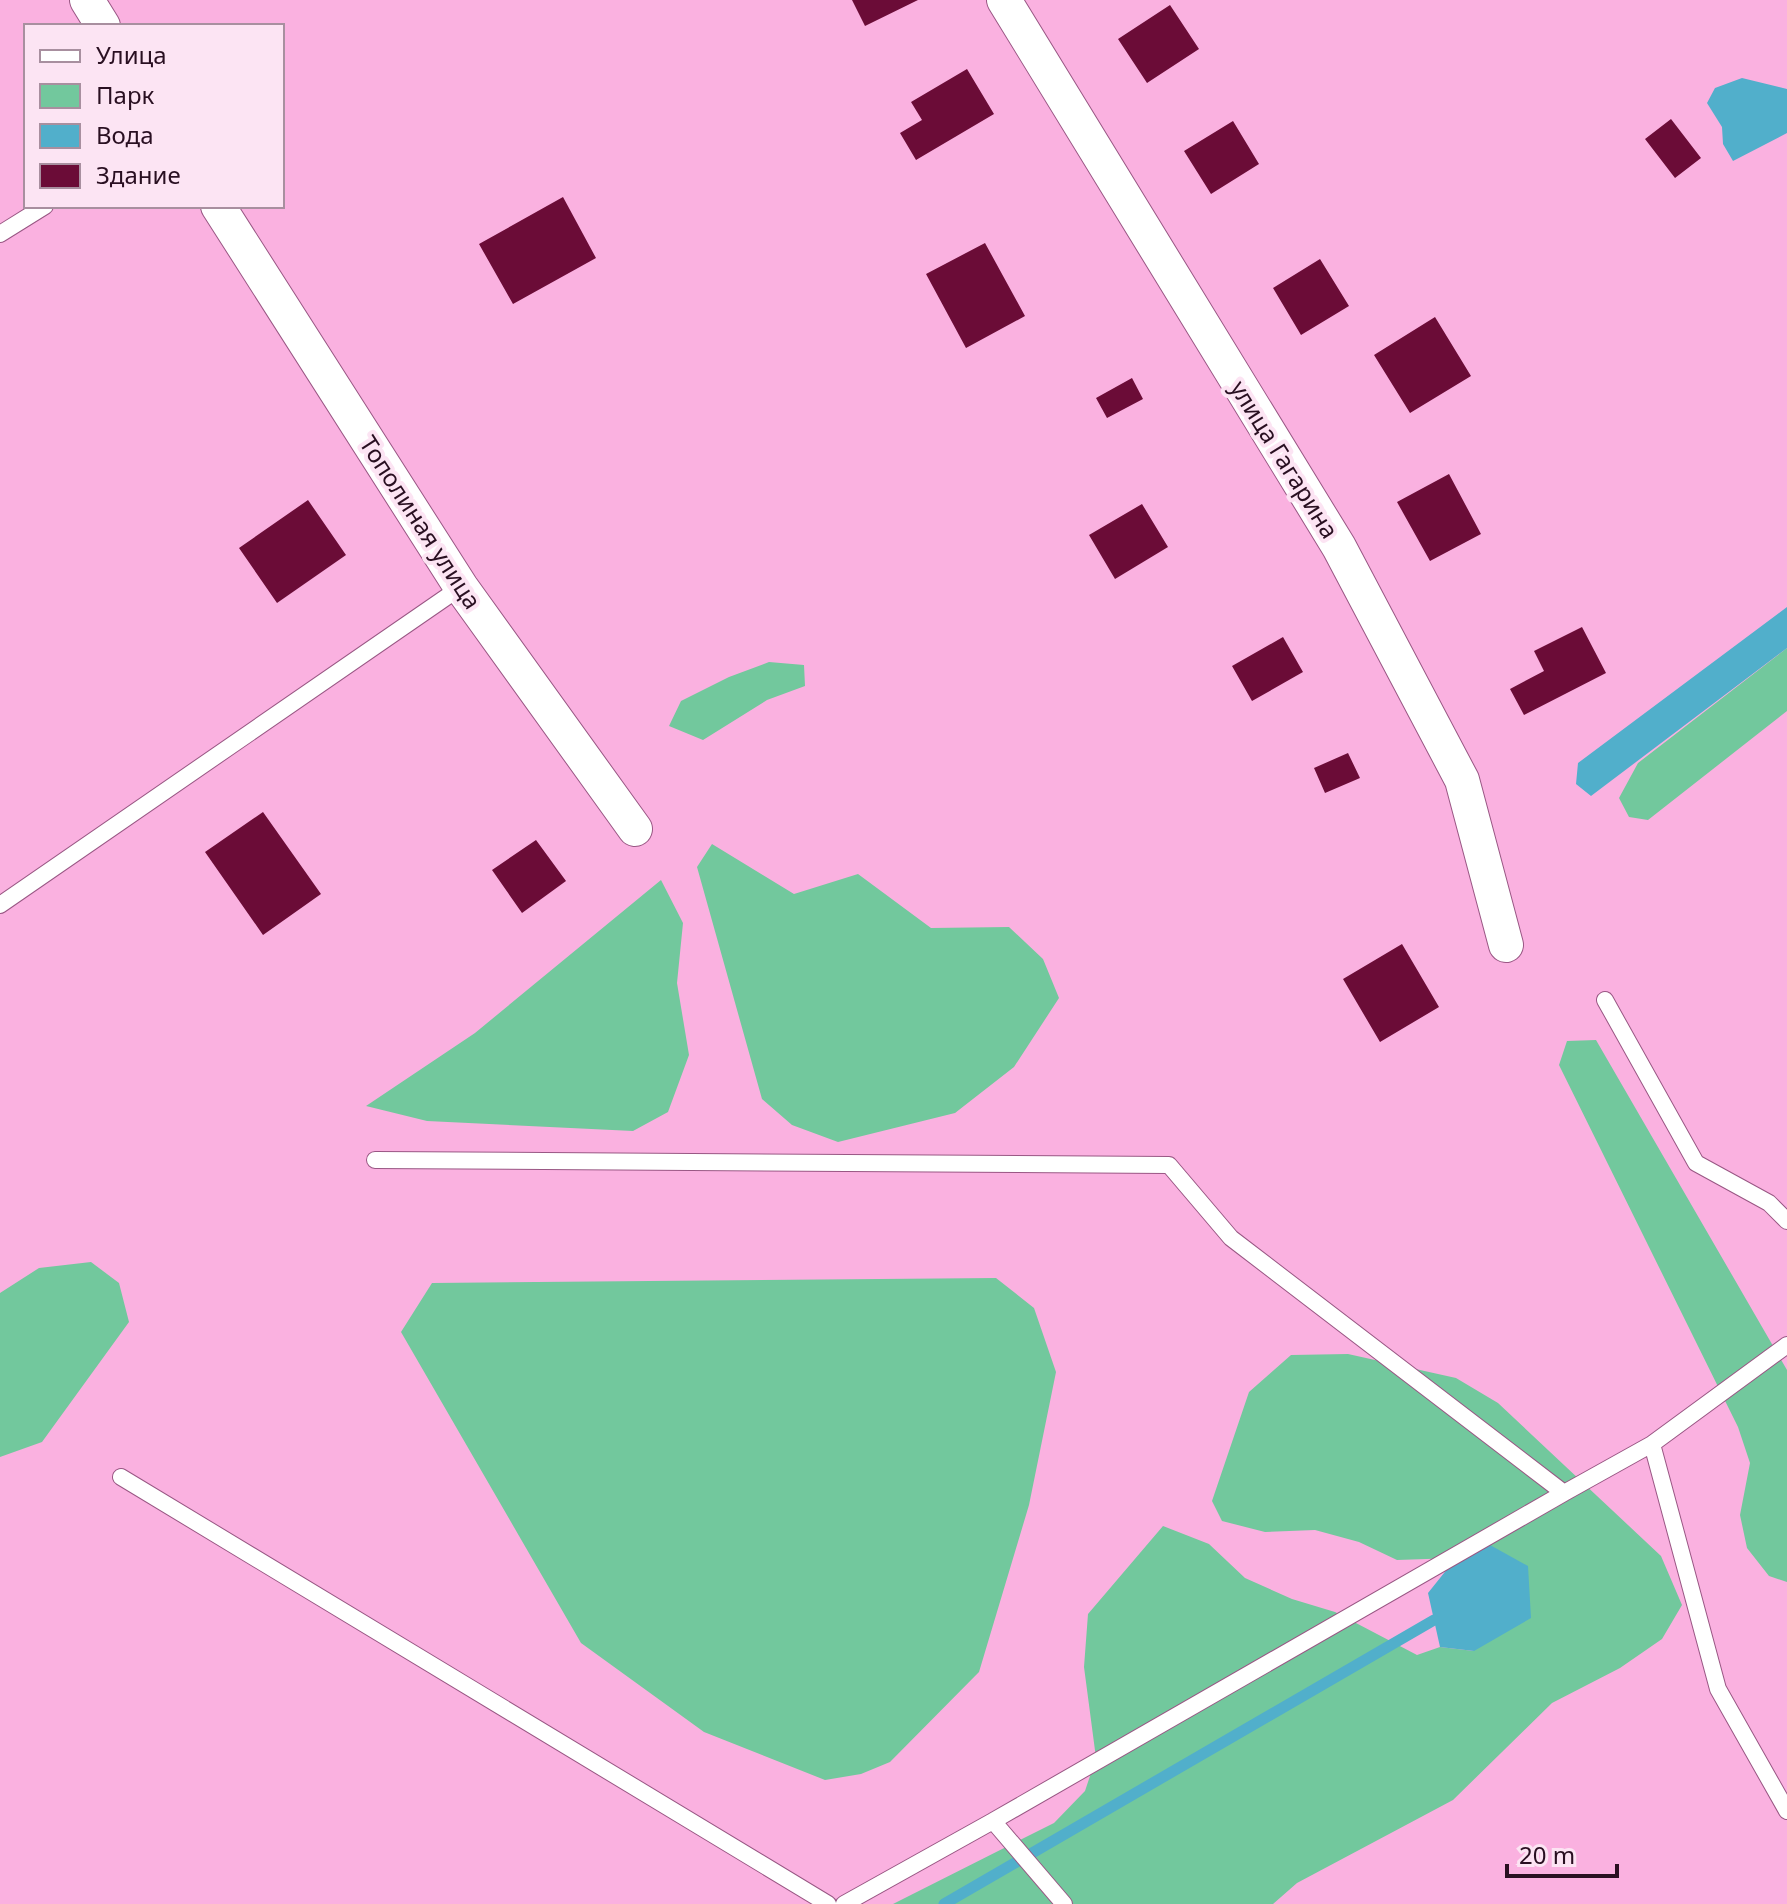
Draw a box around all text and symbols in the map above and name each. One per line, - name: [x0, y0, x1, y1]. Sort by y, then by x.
- legend: [24, 24, 284, 208]
- text: Улица: [96, 38, 167, 71]
- text: Парк: [96, 78, 155, 111]
- text: Вода: [96, 118, 154, 151]
- text: Здание: [96, 158, 181, 191]
- street label: улица Гагарина: [1223, 374, 1347, 544]
- street label: Тополиная улица: [353, 429, 489, 615]
- scale bar: [1507, 1828, 1617, 1878]
- text: 20 m: [1519, 1838, 1575, 1871]

